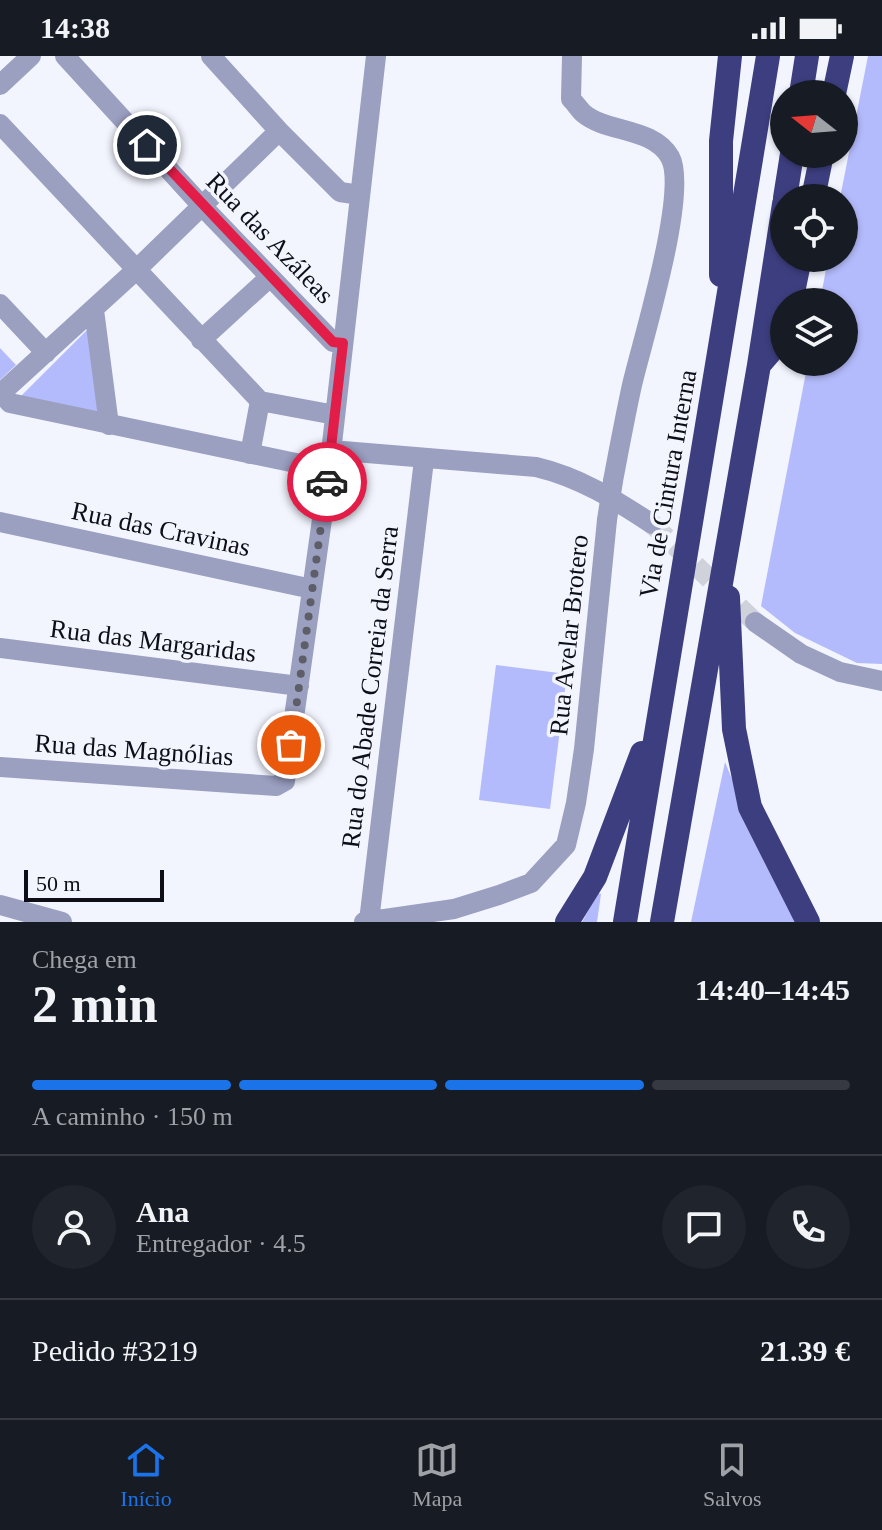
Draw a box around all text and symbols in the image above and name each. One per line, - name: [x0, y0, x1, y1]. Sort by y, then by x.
- text: 14:38: [40, 11, 110, 44]
- north arrow: [770, 80, 858, 168]
- map controls: [770, 80, 858, 376]
- pin: [113, 111, 181, 179]
- icon: home: [125, 123, 169, 167]
- street label: Rua das Azáleas: [200, 167, 340, 309]
- button: locate: [770, 184, 858, 272]
- button: layers: [770, 288, 858, 376]
- street label: Via de Cintura Interna: [634, 367, 702, 601]
- courier: [287, 442, 367, 522]
- icon: car: [305, 460, 349, 504]
- street label: Rua das Cravinas: [69, 496, 253, 562]
- street label: Rua do Abade Correia da Serra: [336, 524, 404, 850]
- street label: Rua Avelar Brotero: [544, 533, 594, 737]
- street label: Rua das Margaridas: [48, 614, 258, 668]
- pin: [257, 711, 325, 779]
- icon: bag: [269, 723, 313, 767]
- street label: Rua das Magnólias: [34, 729, 234, 771]
- scale bar: [24, 866, 164, 902]
- text: 50 m: [36, 871, 81, 896]
- text: Chega em: [32, 945, 137, 974]
- text: 14:40–14:45: [695, 973, 850, 1006]
- text: 2 min: [32, 976, 158, 1033]
- text: A caminho · 150 m: [32, 1102, 233, 1131]
- button: person: [32, 1185, 116, 1269]
- button: chat: [662, 1185, 746, 1269]
- button: phone: [766, 1185, 850, 1269]
- text: Ana: [136, 1195, 189, 1228]
- text: Entregador · 4.5: [136, 1229, 306, 1258]
- text: Pedido #3219: [32, 1334, 198, 1367]
- text: 21.39 €: [760, 1334, 850, 1367]
- tab: Início: [120, 1438, 172, 1512]
- tab: Mapa: [412, 1438, 462, 1512]
- tab: Salvos: [703, 1438, 762, 1512]

